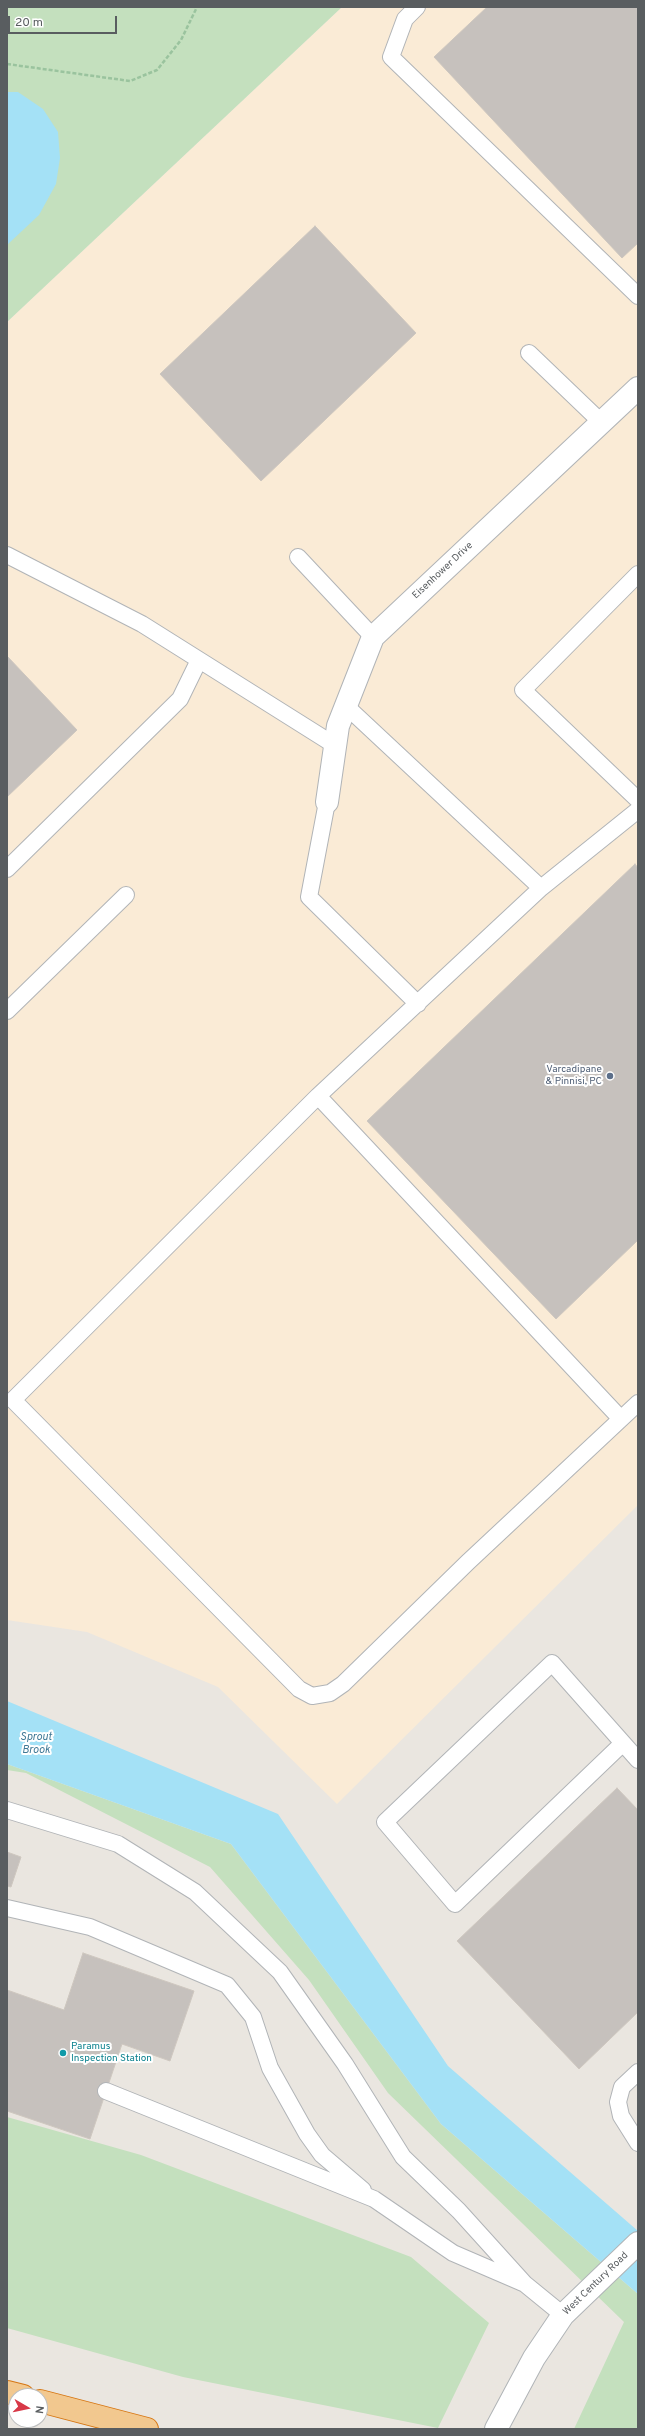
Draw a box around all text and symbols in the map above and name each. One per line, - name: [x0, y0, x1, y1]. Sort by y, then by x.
- scale bar: [10, 8, 119, 34]
- text: 20 m: [15, 15, 43, 31]
- street label: Eisenhower Drive: [410, 540, 476, 602]
- place label: Varcadipane & Pinnisi, PC: [546, 1064, 602, 1088]
- marker: Varcadipane & Pinnisi, PC: [605, 1071, 615, 1081]
- water label: Sprout Brook: [20, 1731, 52, 1757]
- place label: Paramus Inspection Station: [71, 2041, 152, 2064]
- marker: Paramus Inspection Station: [58, 2048, 68, 2058]
- street label: West Century Road: [561, 2250, 631, 2318]
- north arrow: [8, 2388, 48, 2428]
- text: N: [31, 2405, 46, 2415]

